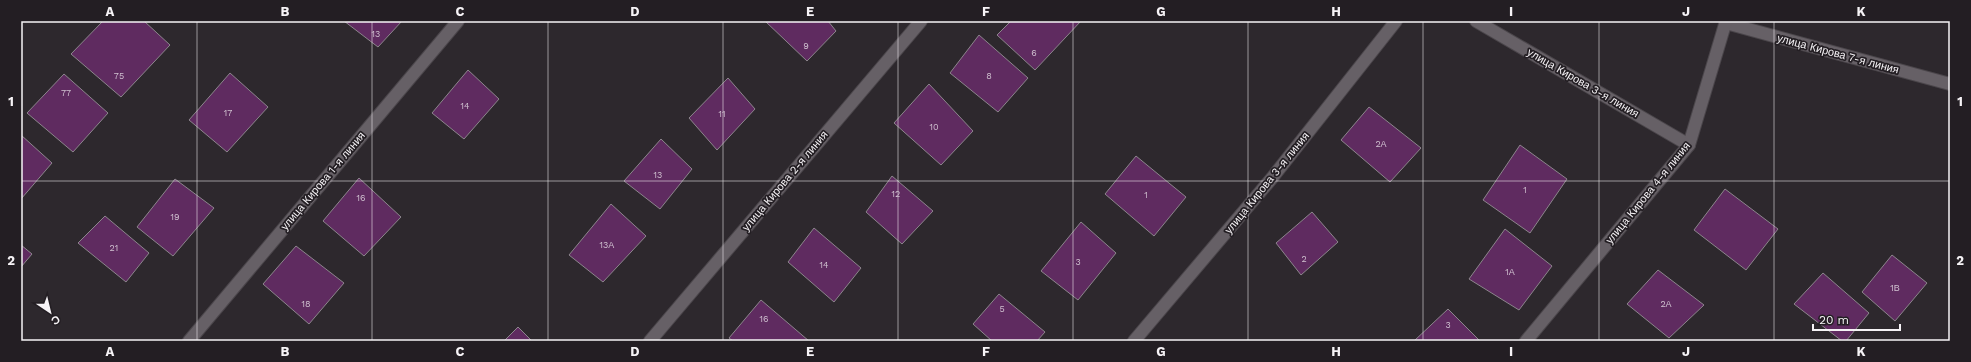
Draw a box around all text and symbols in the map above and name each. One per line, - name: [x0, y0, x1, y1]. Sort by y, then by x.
- text: A: [106, 4, 115, 19]
- text: B: [281, 4, 290, 19]
- text: C: [456, 4, 465, 19]
- text: D: [630, 4, 640, 19]
- text: E: [806, 4, 814, 19]
- text: F: [982, 4, 990, 19]
- text: G: [1156, 4, 1166, 19]
- text: H: [1331, 4, 1341, 19]
- text: I: [1509, 4, 1513, 19]
- text: J: [1682, 4, 1690, 19]
- text: K: [1856, 4, 1866, 19]
- house number: 13: [372, 29, 380, 39]
- street label: улица Кирова 7-я линия: [1776, 31, 1900, 77]
- house number: 9: [803, 41, 809, 51]
- street label: улица Кирова 3-я линия: [1525, 46, 1641, 120]
- house number: 6: [1031, 48, 1037, 58]
- house number: 75: [114, 71, 124, 81]
- house number: 8: [986, 71, 992, 81]
- house number: 77: [61, 88, 71, 98]
- text: 1: [8, 94, 14, 109]
- text: 1: [1957, 94, 1963, 109]
- house number: 14: [460, 101, 470, 111]
- house number: 17: [224, 108, 232, 118]
- house number: 11: [718, 109, 726, 119]
- house number: 10: [929, 122, 939, 132]
- street label: улица Кирова 2-я линия: [739, 128, 831, 234]
- street label: улица Кирова 1-я линия: [278, 129, 368, 233]
- street label: улица Кирова 3-я линия: [1222, 130, 1312, 236]
- house number: 2А: [1375, 139, 1387, 149]
- street label: улица Кирова 4-я линия: [1603, 139, 1693, 247]
- house number: 13: [654, 170, 662, 180]
- house number: 1: [1523, 185, 1527, 195]
- house number: 12: [892, 189, 900, 199]
- house number: 1: [1144, 190, 1148, 200]
- house number: 16: [357, 193, 365, 203]
- house number: 19: [170, 212, 180, 222]
- house number: 13А: [600, 240, 614, 250]
- house number: 21: [110, 243, 118, 253]
- text: 2: [7, 253, 15, 268]
- text: 2: [1956, 253, 1964, 268]
- house number: 2: [1301, 254, 1307, 264]
- house number: 3: [1075, 257, 1081, 267]
- house number: 14: [819, 260, 829, 270]
- house number: 1А: [1505, 267, 1515, 277]
- house number: 1В: [1890, 283, 1900, 293]
- north arrow: [30, 292, 70, 332]
- house number: 18: [301, 299, 311, 309]
- house number: 2А: [1660, 299, 1672, 309]
- house number: 5: [999, 304, 1005, 314]
- scale bar: [1813, 306, 1900, 332]
- text: С: [48, 312, 62, 327]
- text: 20 m: [1819, 313, 1849, 327]
- house number: 16: [760, 314, 768, 324]
- house number: 3: [1445, 320, 1451, 330]
- text: A: [106, 344, 115, 359]
- text: B: [281, 344, 290, 359]
- text: C: [456, 344, 465, 359]
- text: D: [630, 344, 640, 359]
- text: E: [806, 344, 814, 359]
- text: F: [982, 344, 990, 359]
- text: G: [1156, 344, 1166, 359]
- text: H: [1331, 344, 1341, 359]
- text: I: [1509, 344, 1513, 359]
- text: J: [1682, 344, 1690, 359]
- text: K: [1856, 344, 1866, 359]

